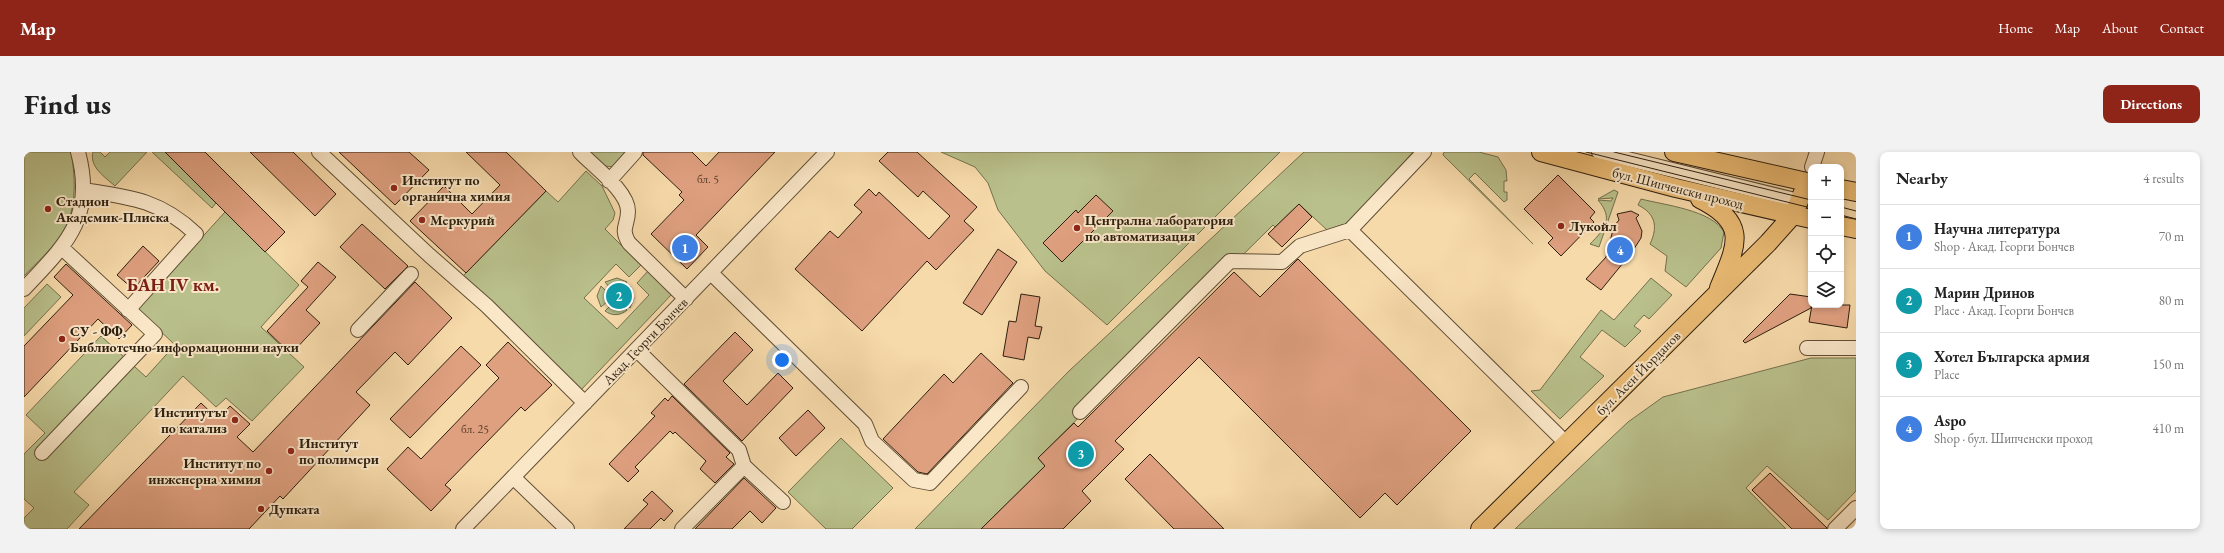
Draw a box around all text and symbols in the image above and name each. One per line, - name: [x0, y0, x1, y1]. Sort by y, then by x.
- text: Map: [20, 16, 56, 41]
- text: Home: [1998, 19, 2033, 37]
- text: Map: [2055, 19, 2080, 37]
- text: About: [2102, 19, 2138, 37]
- text: Contact: [2160, 19, 2204, 37]
- button: Directions: [2103, 85, 2200, 123]
- text: Find us: [24, 86, 111, 122]
- street label: бул. Шипченски проход: [1611, 163, 1746, 213]
- map controls: [1808, 164, 1844, 308]
- button: +: [1808, 164, 1844, 200]
- text: Nearby: [1896, 167, 1948, 189]
- text: 4 results: [2143, 170, 2184, 187]
- place label: Институт по органична химия: [402, 171, 511, 205]
- house number: бл. 5: [697, 171, 719, 187]
- marker: Институт по органична химия: [389, 183, 399, 193]
- place label: Стадион Академик-Плиска: [55, 192, 170, 226]
- button: −: [1808, 200, 1844, 236]
- marker: Стадион Академик-Плиска: [43, 204, 53, 214]
- place label: Меркурий: [430, 211, 495, 229]
- place label: Централна лаборатория по автоматизация: [1085, 211, 1234, 245]
- marker: Меркурий: [417, 215, 427, 225]
- place label: Лукойл: [1569, 217, 1617, 235]
- text: Научна литература: [1934, 219, 2060, 238]
- marker: Лукойл: [1556, 221, 1566, 231]
- marker: Централна лаборатория по автоматизация: [1072, 223, 1082, 233]
- text: 1: [1906, 228, 1912, 245]
- text: 70 m: [2159, 228, 2184, 245]
- pin: 1: [672, 233, 698, 263]
- pin: 4: [1607, 235, 1633, 265]
- button: locate: [1808, 236, 1844, 272]
- text: Shop · Акад. Георги Бончев: [1934, 238, 2074, 255]
- button: layers: [1808, 272, 1844, 308]
- district label: БАН IV км.: [127, 273, 219, 296]
- pin: 2: [606, 281, 632, 311]
- text: Марин Дринов: [1934, 283, 2035, 302]
- text: 2: [1906, 292, 1912, 309]
- text: 80 m: [2159, 292, 2184, 309]
- street label: Акад. Георги Бончев: [598, 293, 691, 389]
- text: Place · Акад. Георги Бончев: [1934, 302, 2074, 319]
- place label: СУ - ФФ, Библиотечно-информационни науки: [70, 322, 299, 356]
- street label: бул. Асен Йорданов: [1592, 327, 1684, 419]
- marker: СУ - ФФ, Библиотечно-информационни науки: [57, 334, 67, 344]
- text: Хотел Българска армия: [1934, 347, 2090, 366]
- your location: [772, 350, 792, 370]
- text: 3: [1906, 356, 1912, 373]
- text: 150 m: [2153, 356, 2184, 373]
- text: Place: [1934, 366, 1960, 383]
- place label: Институтът по катализ: [154, 403, 228, 437]
- text: Aspo: [1934, 411, 1966, 430]
- marker: Институтът по катализ: [230, 415, 240, 425]
- text: 4: [1906, 420, 1912, 437]
- text: 410 m: [2153, 420, 2184, 437]
- house number: бл. 25: [461, 421, 489, 437]
- text: Shop · бул. Шипченски проход: [1934, 430, 2093, 447]
- place label: Институт по полимери: [299, 434, 379, 468]
- pin: 3: [1068, 439, 1094, 469]
- marker: Институт по полимери: [286, 446, 296, 456]
- place label: Институт по инженерна химия: [148, 454, 261, 488]
- marker: Институт по инженерна химия: [264, 466, 274, 476]
- place label: Дупката: [269, 500, 321, 518]
- marker: Дупката: [256, 504, 266, 514]

